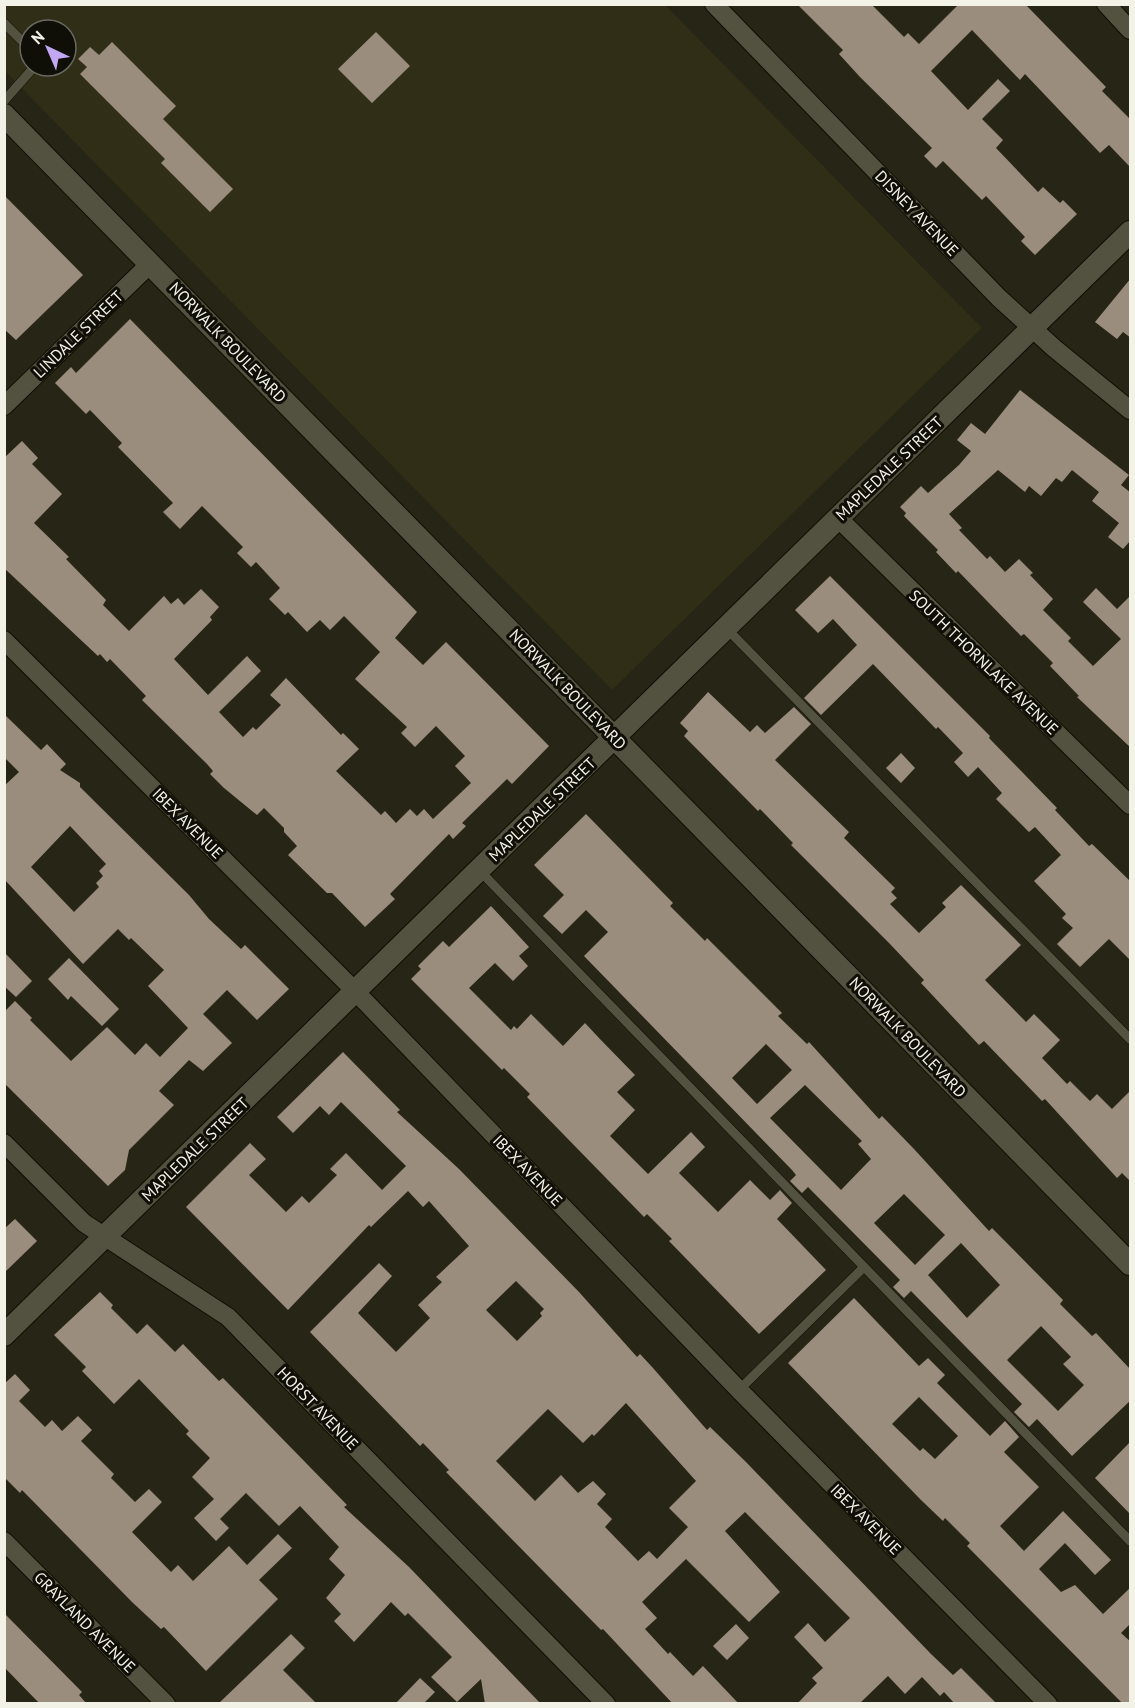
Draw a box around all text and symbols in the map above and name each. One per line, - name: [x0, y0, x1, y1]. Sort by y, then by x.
- north arrow: [18, 18, 78, 78]
- text: N: [27, 26, 48, 48]
- street label: DISNEY AVENUE: [871, 166, 963, 260]
- street label: NORWALK BOULEVARD: [165, 278, 291, 406]
- street label: LINDALE STREET: [29, 286, 127, 382]
- street label: MAPLEDALE STREET: [831, 412, 947, 524]
- street label: SOUTH THORNLAKE AVENUE: [905, 585, 1063, 739]
- street label: NORWALK BOULEVARD: [505, 625, 631, 753]
- street label: MAPLEDALE STREET: [484, 753, 600, 865]
- street label: IBEX AVENUE: [148, 783, 228, 863]
- street label: NORWALK BOULEVARD: [845, 973, 971, 1101]
- street label: MAPLEDALE STREET: [137, 1093, 253, 1205]
- street label: IBEX AVENUE: [489, 1130, 567, 1210]
- street label: HORST AVENUE: [273, 1362, 363, 1454]
- street label: IBEX AVENUE: [826, 1479, 906, 1559]
- street label: GRAYLAND AVENUE: [30, 1567, 140, 1677]

